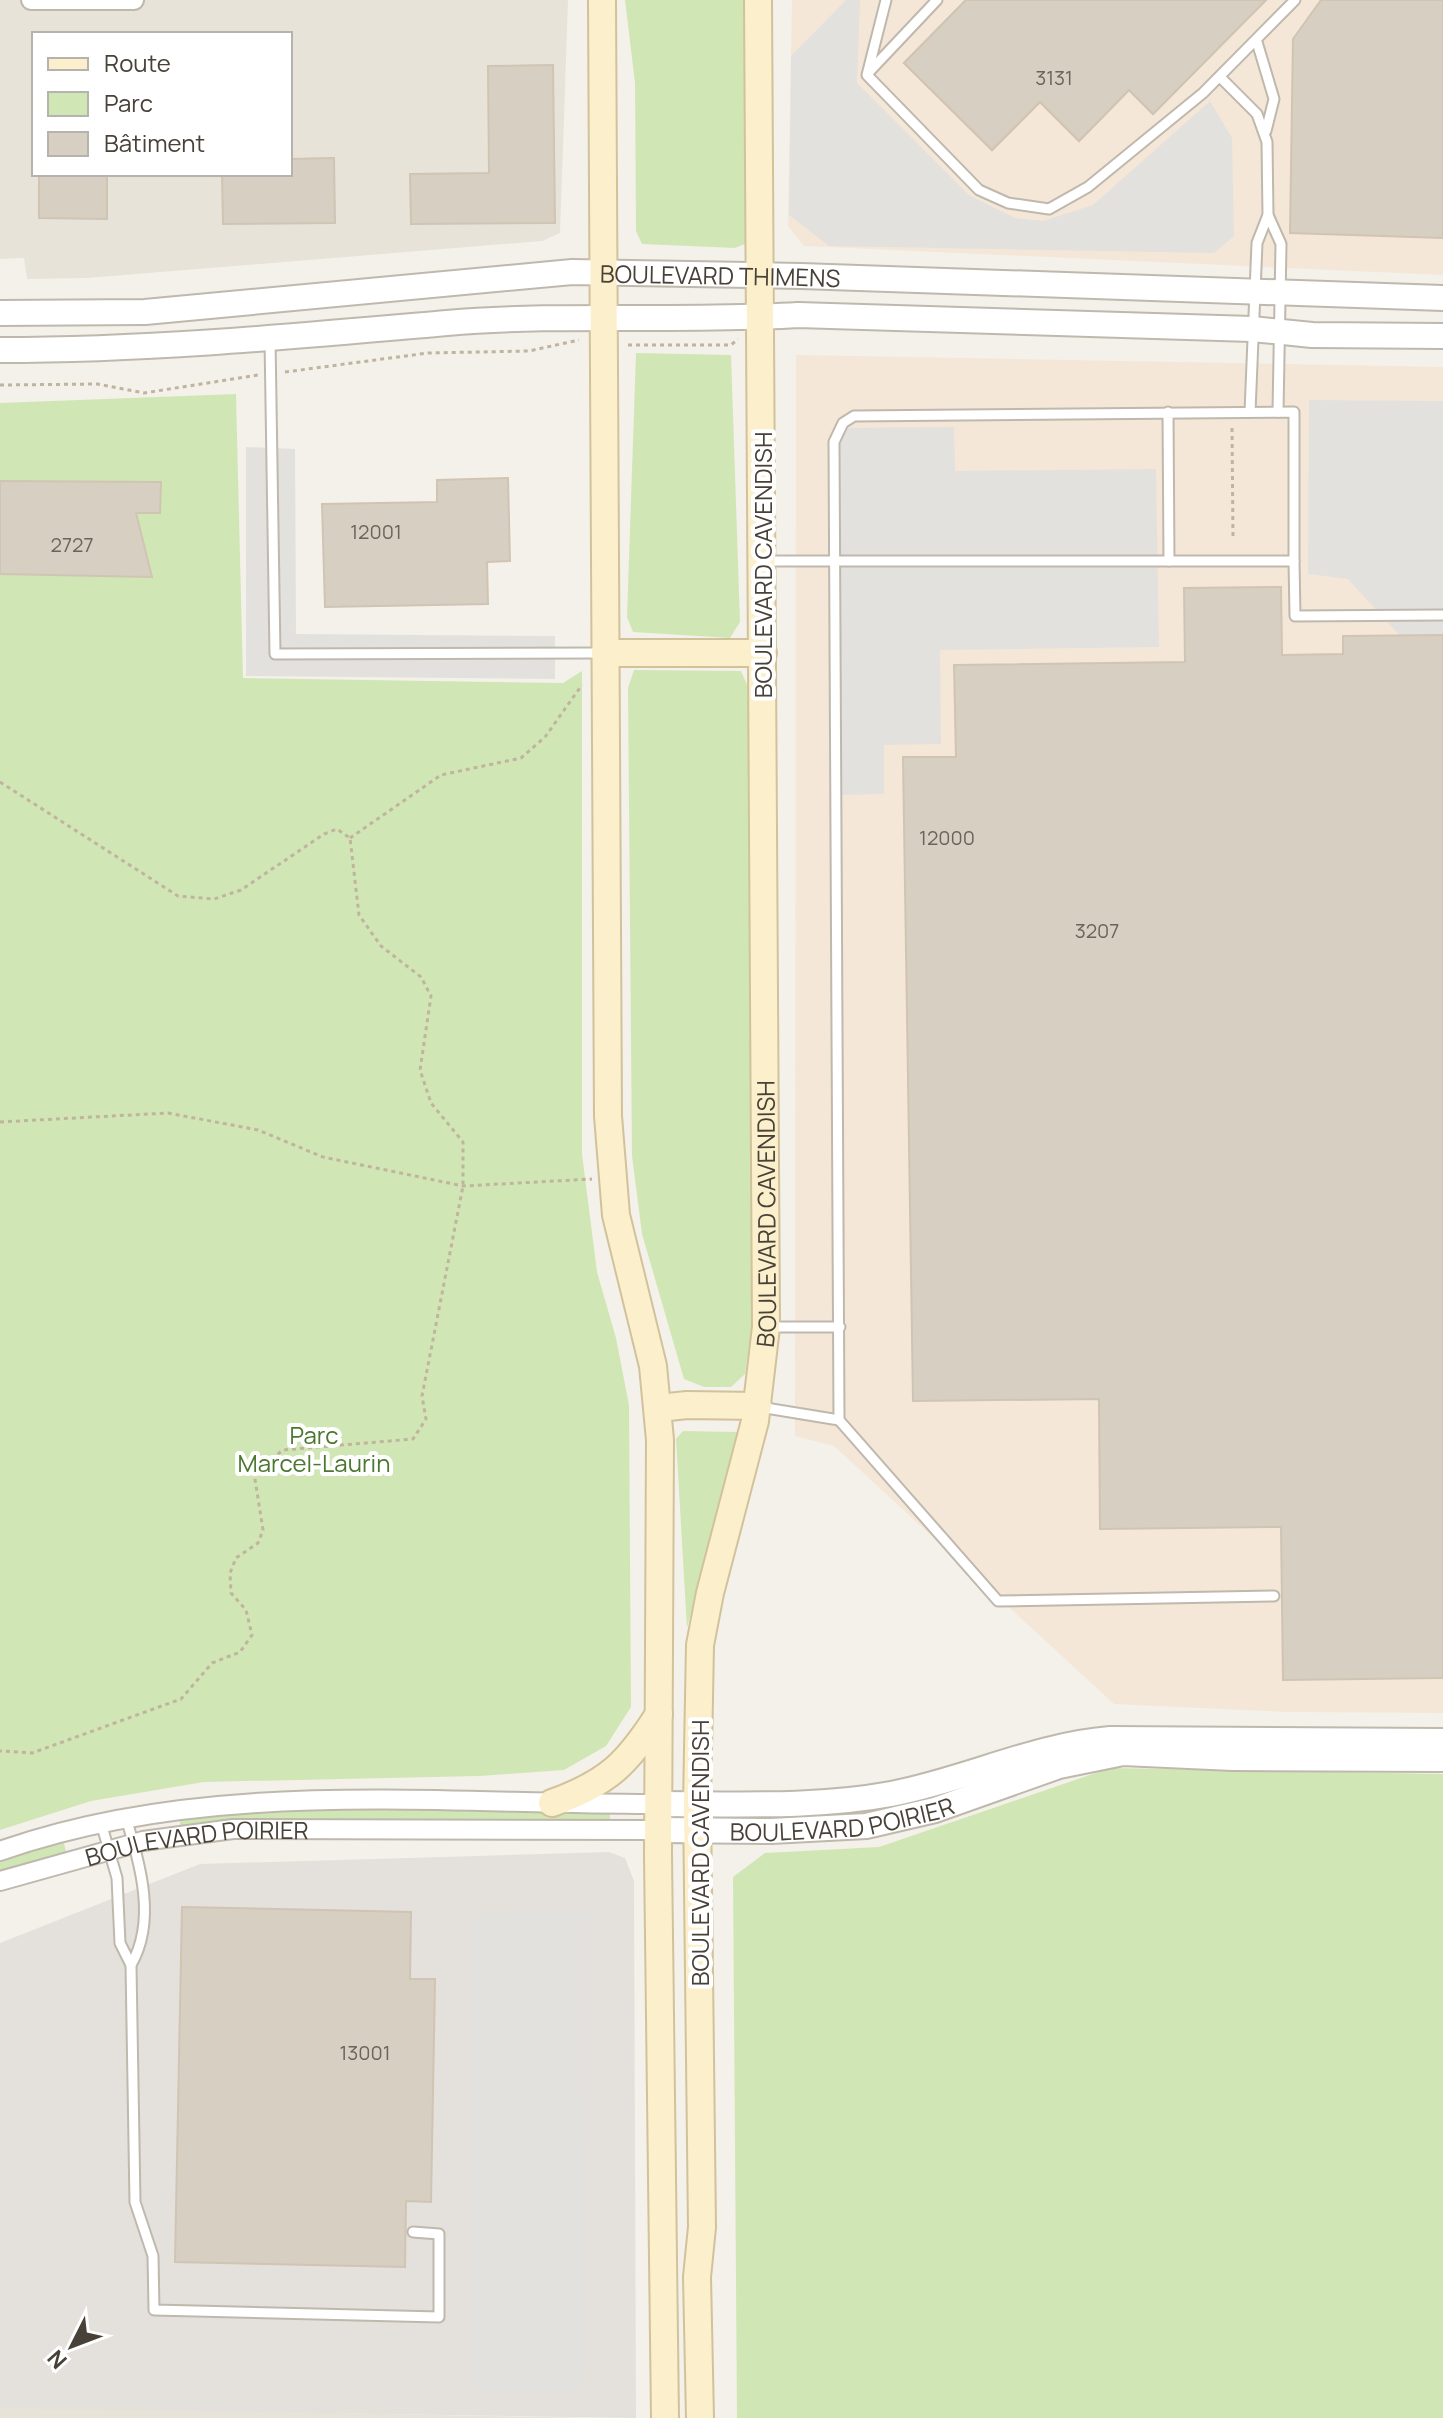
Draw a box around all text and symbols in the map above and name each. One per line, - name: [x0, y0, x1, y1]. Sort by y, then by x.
- legend: [32, 32, 292, 176]
- text: Route: [104, 46, 171, 79]
- house number: 3131: [1035, 64, 1073, 91]
- text: Parc: [104, 86, 153, 119]
- text: Bâtiment: [104, 126, 205, 159]
- street label: BOULEVARD THIMENS: [600, 256, 841, 294]
- street label: BOULEVARD CAVENDISH: [746, 432, 779, 698]
- house number: 12001: [350, 518, 402, 545]
- house number: 2727: [51, 531, 93, 558]
- house number: 12000: [919, 824, 975, 851]
- house number: 3207: [1075, 917, 1119, 944]
- street label: BOULEVARD CAVENDISH: [747, 1080, 783, 1349]
- park label: Parc Marcel-Laurin: [238, 1418, 390, 1479]
- street label: BOULEVARD CAVENDISH: [683, 1720, 716, 1986]
- street label: BOULEVARD POIRIER: [730, 1788, 958, 1848]
- street label: BOULEVARD POIRIER: [81, 1812, 309, 1873]
- house number: 13001: [339, 2039, 391, 2066]
- north arrow: [32, 2306, 112, 2386]
- text: N: [41, 2343, 74, 2375]

